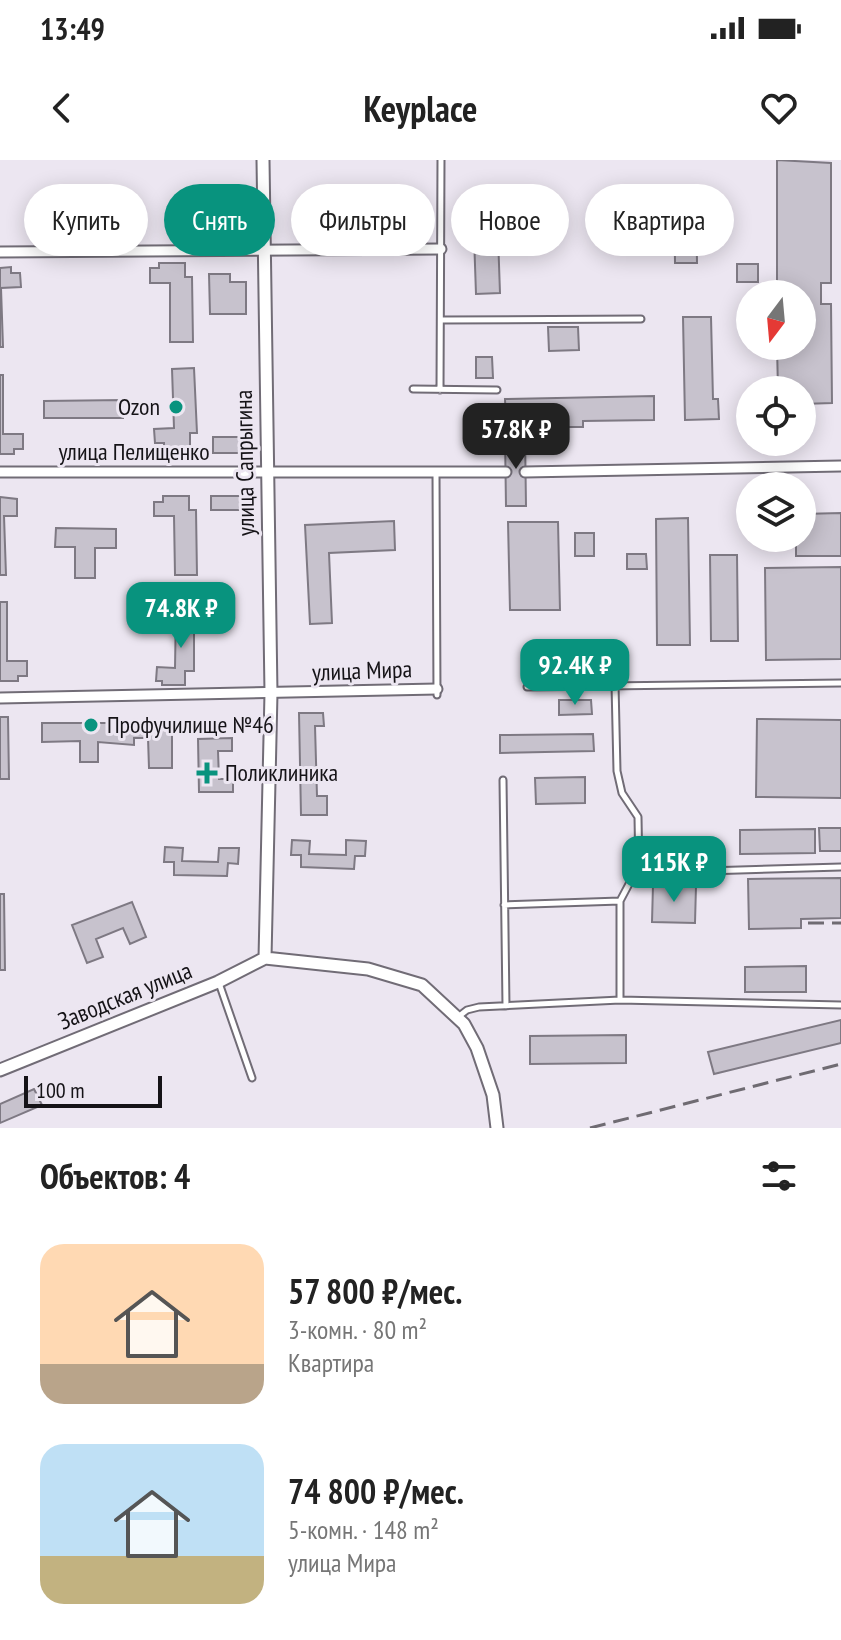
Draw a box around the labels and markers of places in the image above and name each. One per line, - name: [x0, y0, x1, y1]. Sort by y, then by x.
- place label: Ozon: [118, 391, 160, 422]
- marker: Ozon: [167, 398, 185, 416]
- pin: 57.8K ₽: [442, 403, 590, 471]
- pin: 74.8K ₽: [107, 582, 255, 650]
- pin: 92.4K ₽: [501, 639, 649, 707]
- place label: Профучилище №46: [107, 709, 274, 740]
- marker: Профучилище №46: [82, 716, 100, 734]
- place label: Поликлиника: [225, 757, 338, 788]
- marker: Поликлиника: [196, 762, 218, 784]
- pin: 115K ₽: [609, 836, 739, 904]

